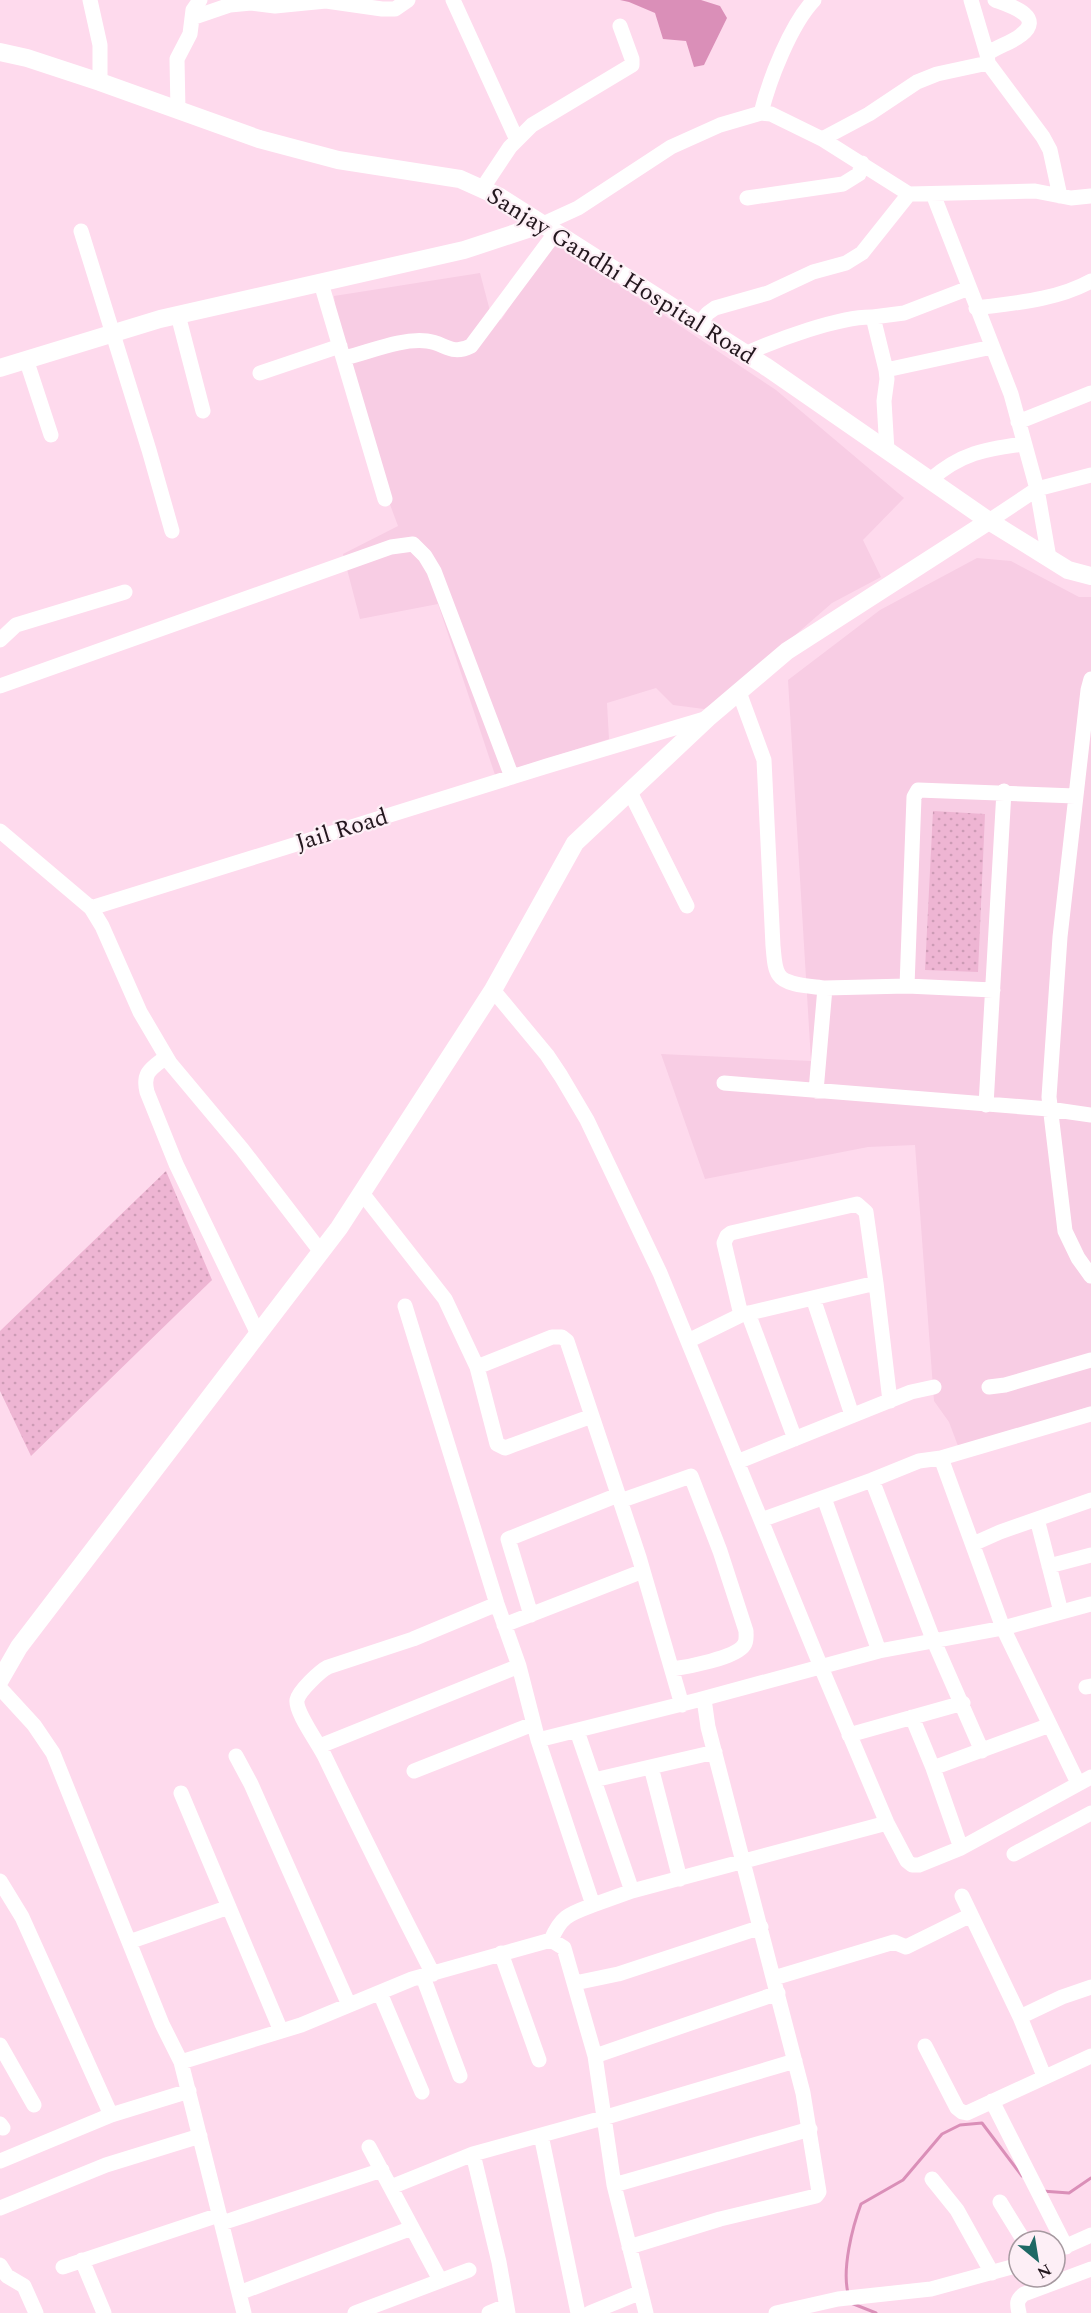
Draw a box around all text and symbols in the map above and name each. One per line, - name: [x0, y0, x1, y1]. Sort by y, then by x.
- street label: Sanjay Gandhi Hospital Road: [479, 178, 763, 374]
- street label: Jail Road: [291, 799, 393, 861]
- north arrow: [1007, 2229, 1067, 2289]
- text: N: [1032, 2257, 1056, 2285]

